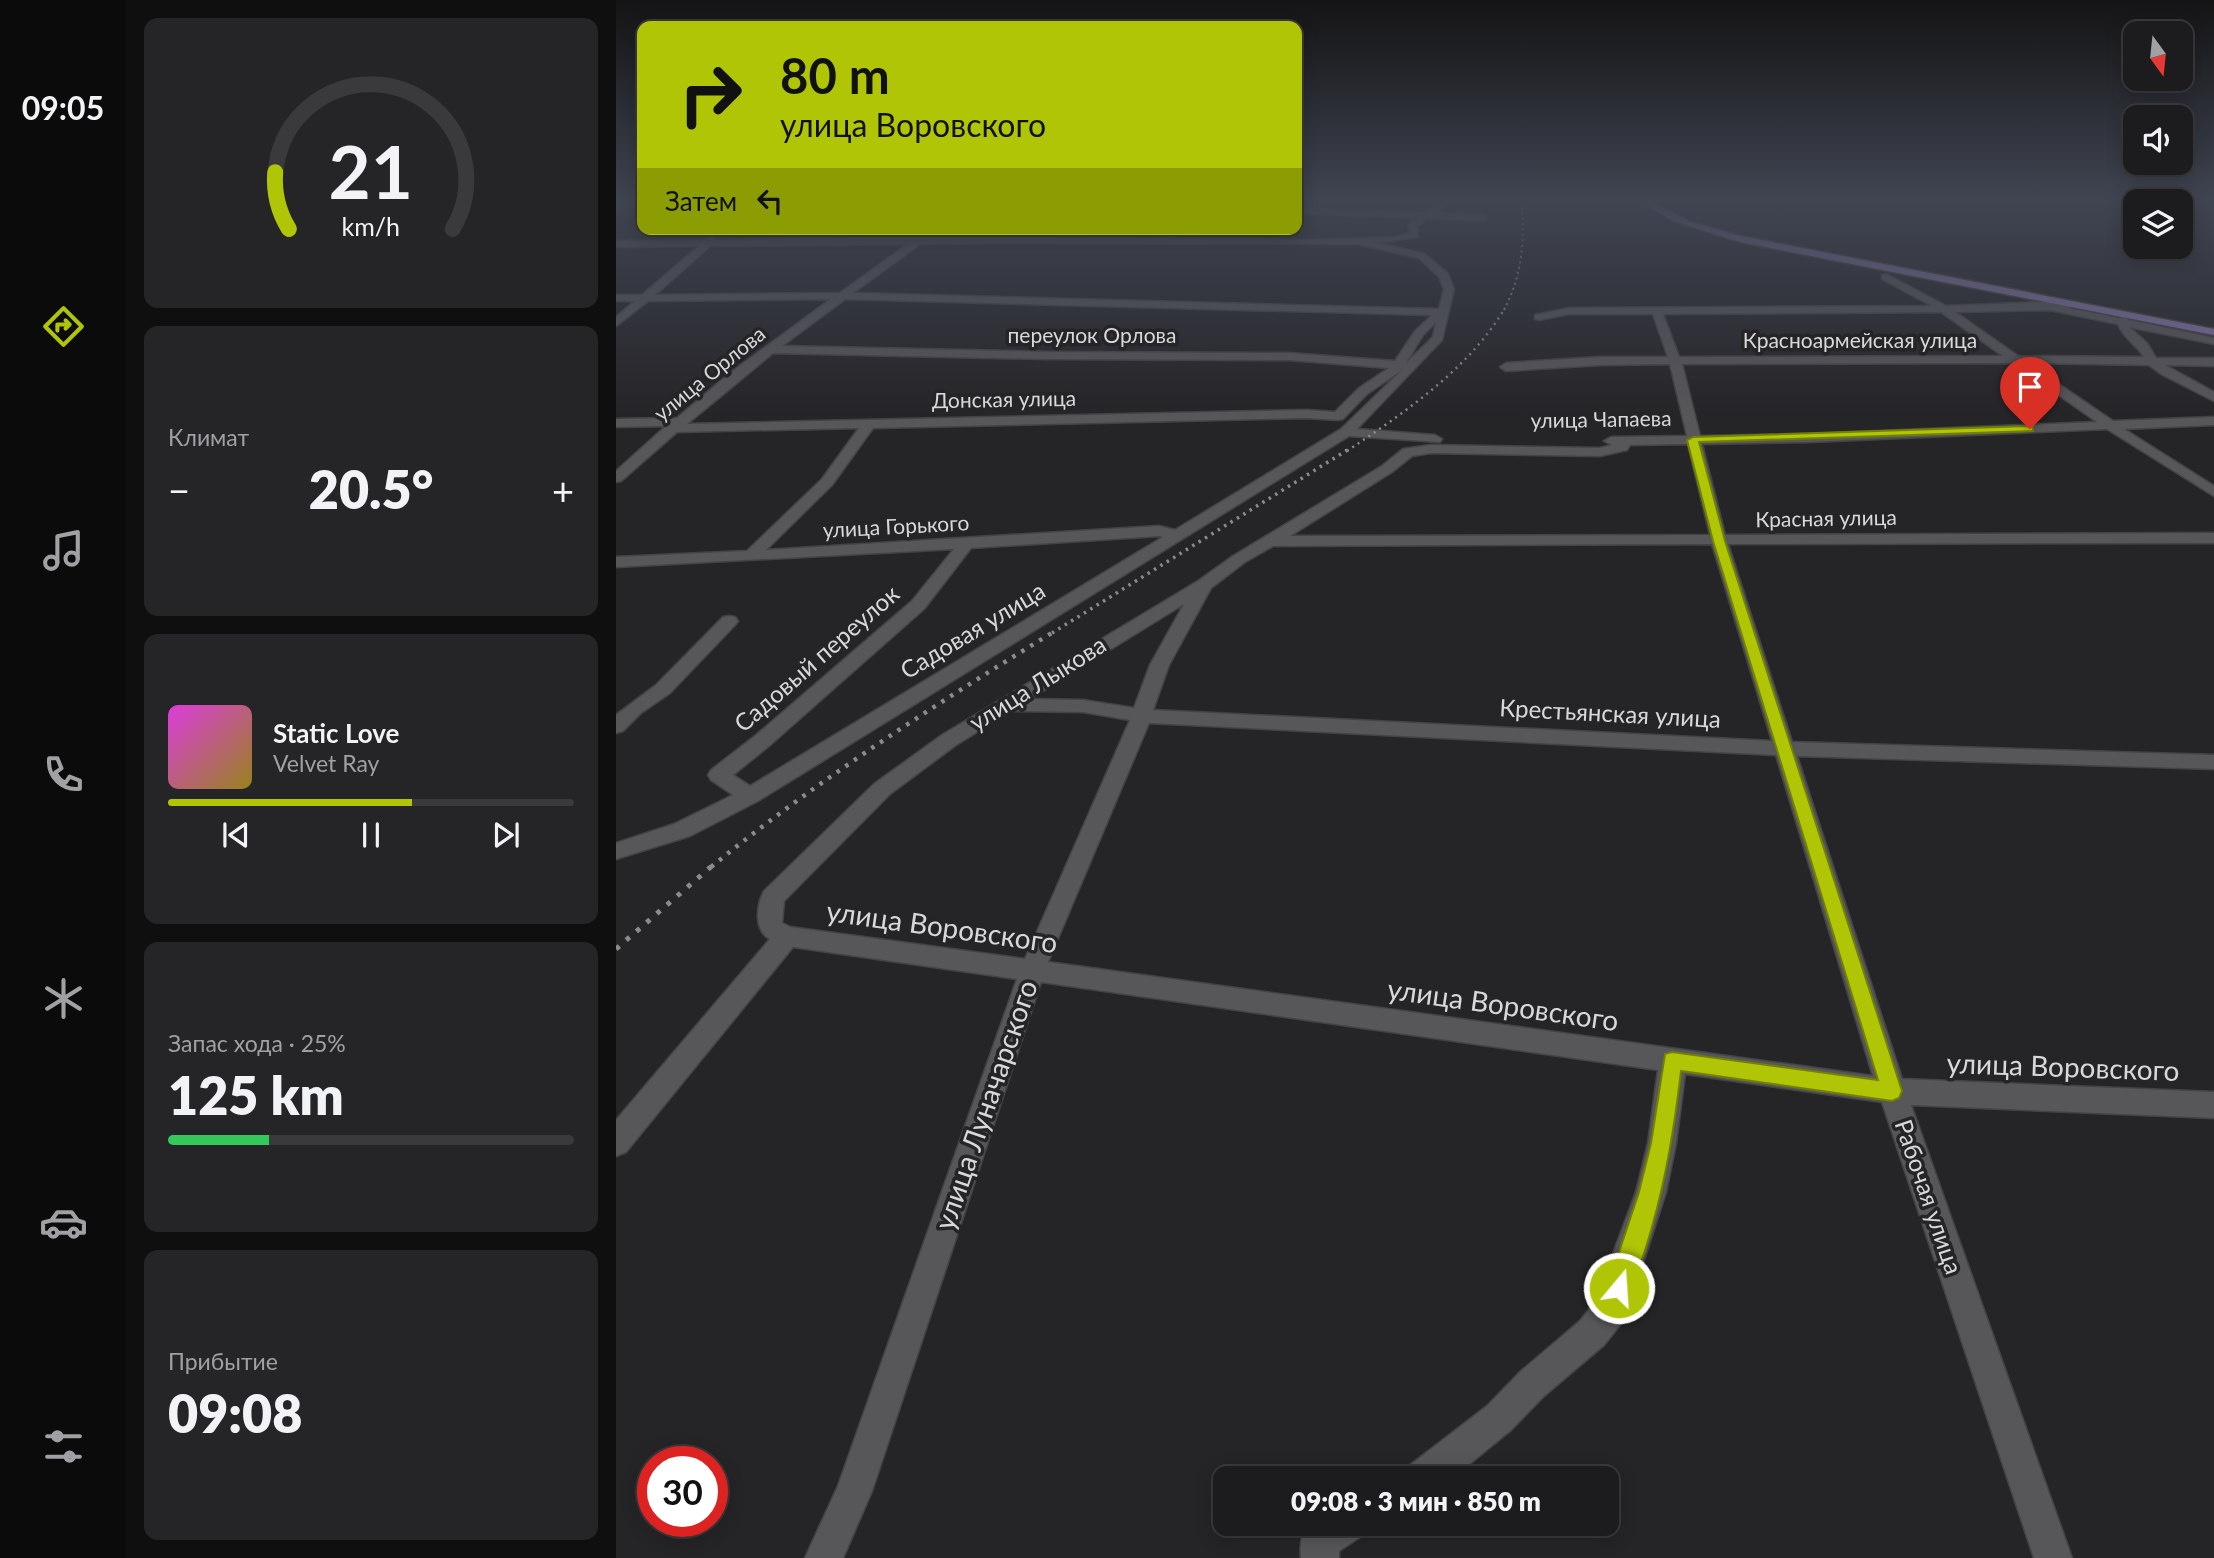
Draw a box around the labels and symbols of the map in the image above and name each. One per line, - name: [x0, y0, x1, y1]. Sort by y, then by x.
- north arrow: [2123, 21, 2193, 91]
- street label: улица Орлова: [648, 320, 770, 425]
- street label: переулок Орлова: [1008, 322, 1176, 347]
- street label: Красноармейская улица: [1743, 327, 1977, 352]
- pin: [2000, 357, 2060, 429]
- street label: Донская улица: [932, 385, 1076, 412]
- street label: улица Чапаева: [1530, 405, 1672, 432]
- street label: Красная улица: [1755, 504, 1897, 531]
- street label: улица Горького: [822, 509, 970, 542]
- street label: Садовая улица: [895, 575, 1050, 684]
- street label: Садовый переулок: [728, 578, 905, 737]
- street label: улица Лыкова: [964, 629, 1111, 736]
- street label: Крестьянская улица: [1499, 692, 1722, 733]
- street label: улица Воровского: [824, 893, 1060, 959]
- street label: улица Воровского: [1385, 971, 1621, 1037]
- street label: улица Луначарского: [926, 975, 1044, 1234]
- street label: улица Воровского: [1946, 1045, 2180, 1087]
- street label: Рабочая улица: [1889, 1115, 1969, 1278]
- position arrow: [1582, 1251, 1656, 1325]
- speed limit sign: 30: [637, 1446, 728, 1537]

